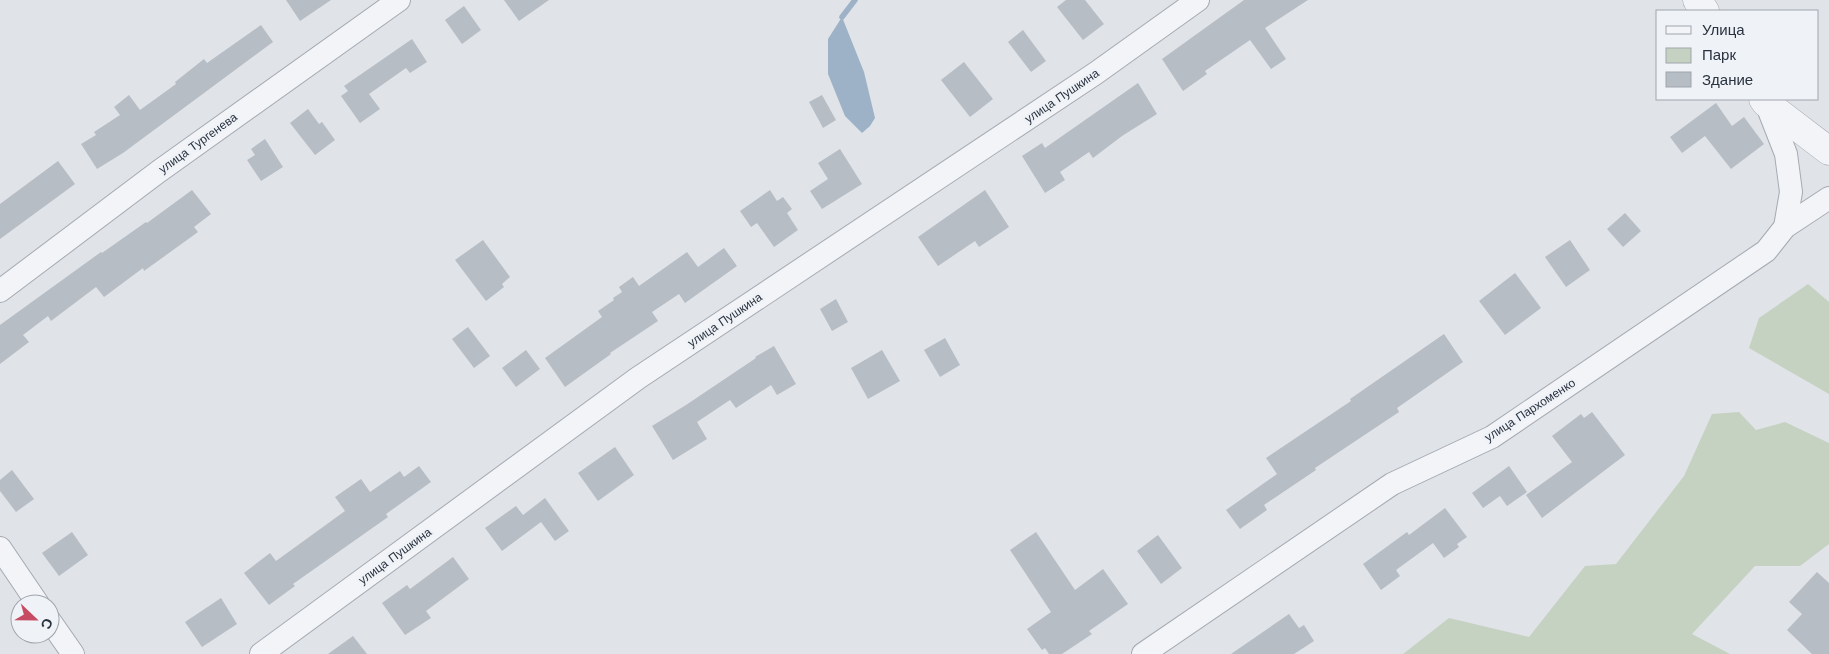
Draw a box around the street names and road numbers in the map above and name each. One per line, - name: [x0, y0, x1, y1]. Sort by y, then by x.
- street label: улица Пушкина: [1022, 66, 1102, 126]
- street label: улица Тургенева: [156, 110, 240, 176]
- street label: улица Пушкина: [685, 290, 765, 350]
- street label: улица Пархоменко: [1482, 375, 1578, 444]
- street label: улица Пушкина: [356, 525, 434, 587]

